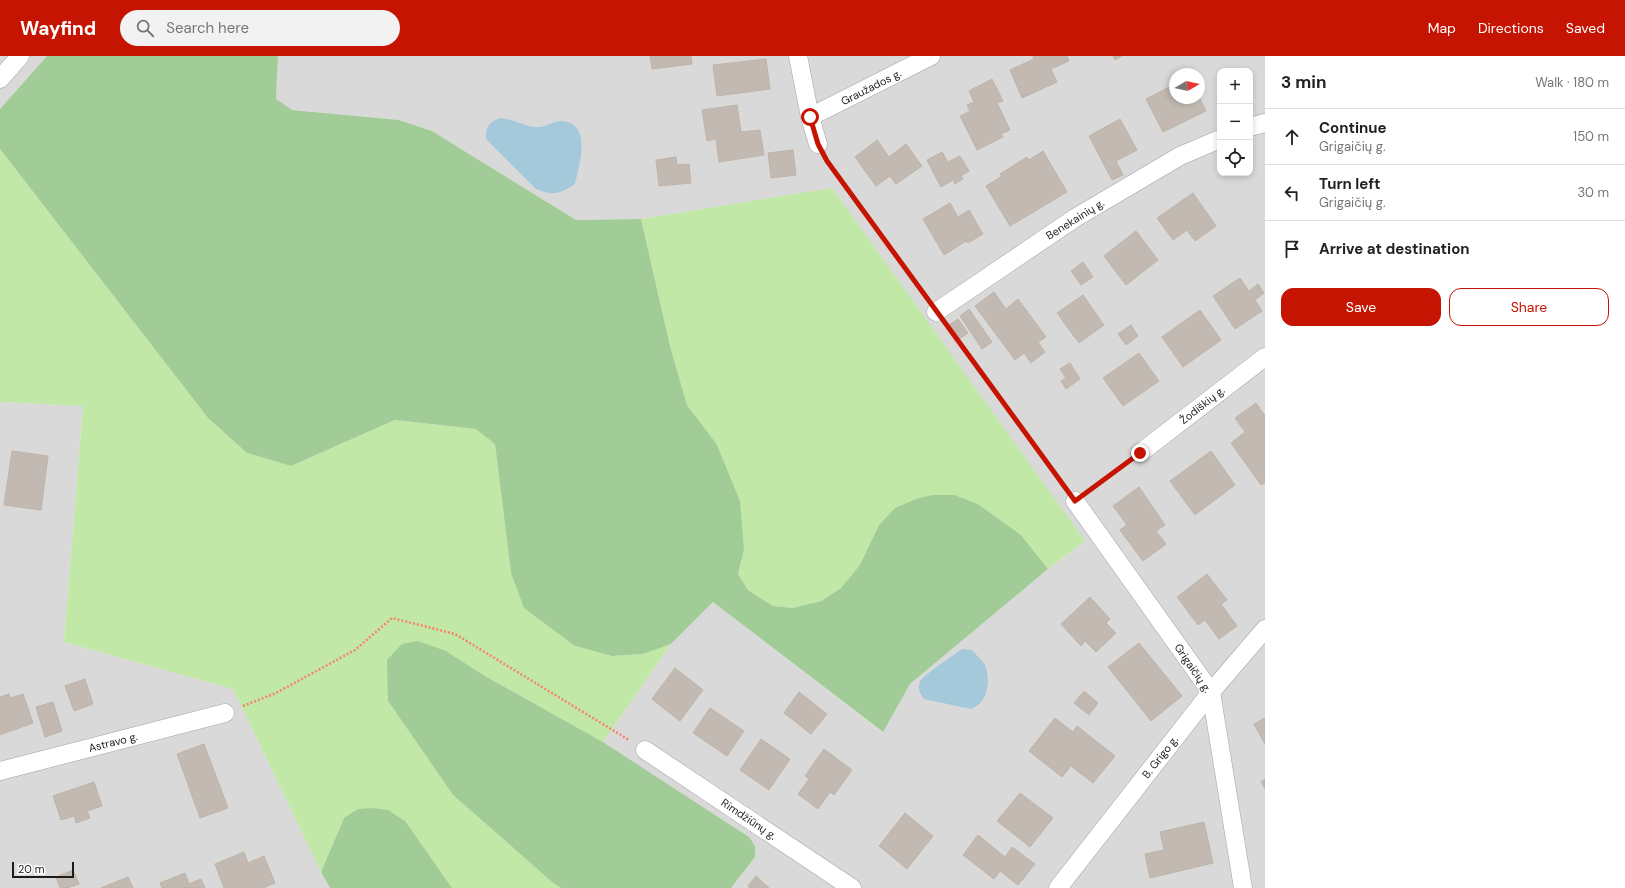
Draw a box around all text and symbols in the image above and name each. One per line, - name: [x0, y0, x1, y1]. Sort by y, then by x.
- search box: [120, 10, 400, 46]
- text: Wayfind: [20, 16, 96, 41]
- icon: search: [134, 17, 156, 39]
- text: Search here: [166, 18, 249, 38]
- text: Map: [1428, 19, 1456, 37]
- text: Directions: [1478, 19, 1544, 37]
- text: Saved: [1566, 19, 1605, 37]
- street label: Graužados g.: [838, 66, 904, 108]
- north arrow: [1169, 68, 1205, 104]
- map controls: [1217, 68, 1253, 176]
- button: +: [1217, 68, 1253, 104]
- text: 3 min: [1281, 71, 1326, 93]
- text: Walk · 180 m: [1535, 74, 1609, 91]
- button: −: [1217, 104, 1253, 140]
- route start: [801, 108, 819, 126]
- text: Continue: [1319, 118, 1387, 138]
- icon: ahead: [1281, 126, 1303, 148]
- text: 150 m: [1573, 128, 1609, 145]
- text: Grigaičių g.: [1319, 138, 1386, 155]
- button: locate: [1217, 140, 1253, 176]
- text: Turn left: [1319, 174, 1380, 194]
- icon: left: [1281, 182, 1303, 204]
- text: 30 m: [1577, 184, 1609, 201]
- text: Grigaičių g.: [1319, 194, 1386, 211]
- street label: Benekainių g.: [1043, 196, 1107, 242]
- icon: arrive: [1281, 238, 1303, 260]
- text: Arrive at destination: [1319, 239, 1470, 259]
- button: Save: [1281, 288, 1441, 326]
- button: Share: [1449, 288, 1609, 326]
- street label: Žodiškių g.: [1177, 383, 1227, 427]
- route end: [1131, 444, 1149, 462]
- street label: Grigaičių g.: [1171, 641, 1215, 695]
- street label: Astravo g.: [87, 729, 139, 755]
- street label: B. Grigo g.: [1139, 733, 1181, 781]
- street label: Rimdžiūnų g.: [719, 795, 779, 843]
- scale bar: [12, 860, 74, 879]
- text: 20 m: [18, 862, 44, 876]

